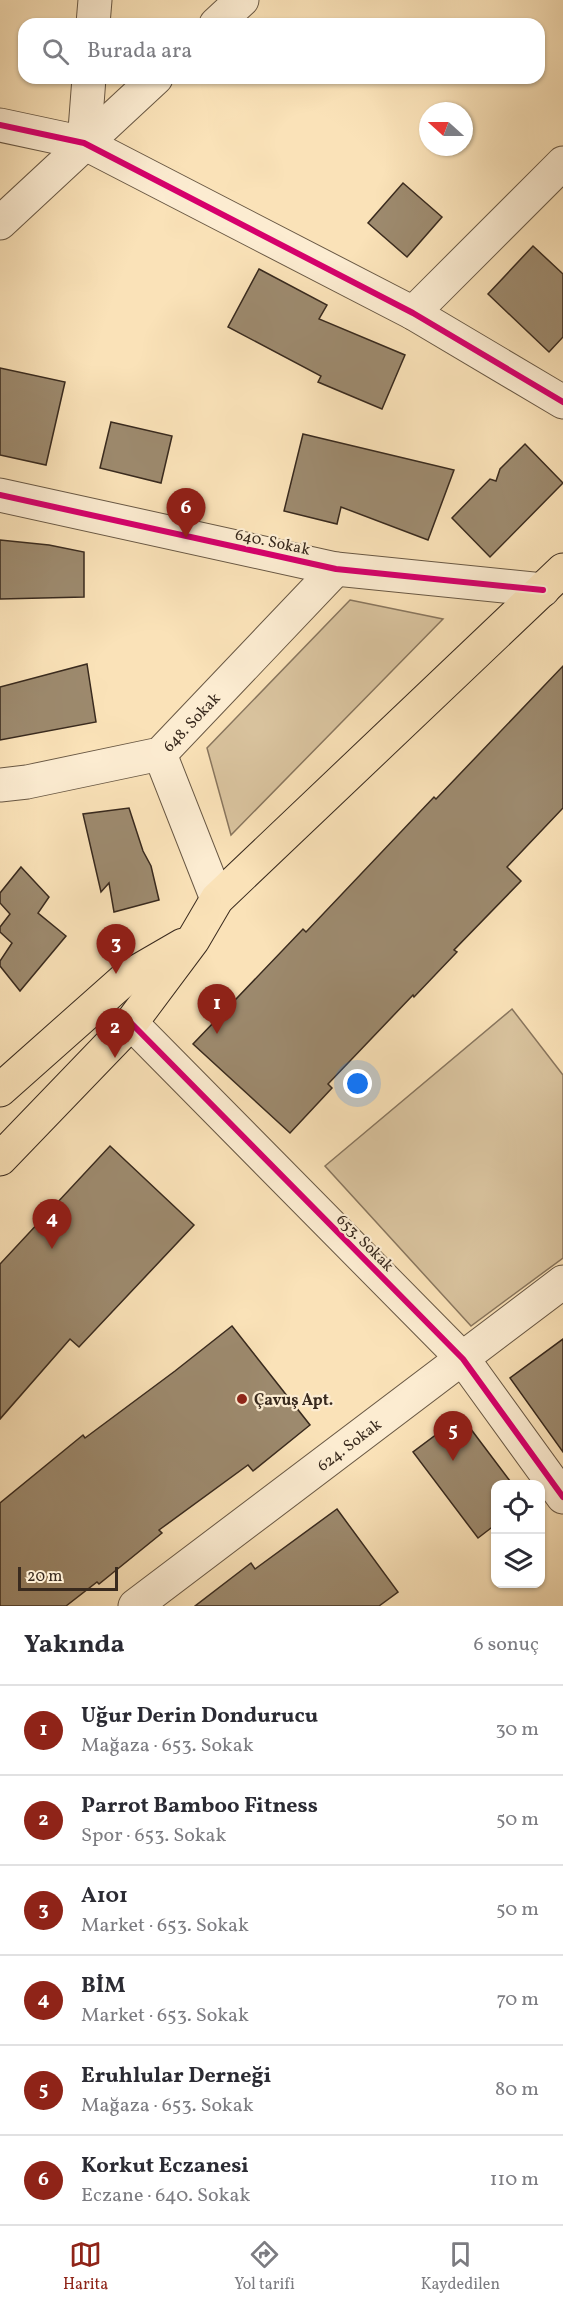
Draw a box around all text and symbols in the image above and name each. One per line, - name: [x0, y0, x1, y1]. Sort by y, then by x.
- search box: [18, 18, 545, 84]
- icon: search: [39, 35, 72, 68]
- text: Burada ara: [87, 36, 192, 67]
- north arrow: [419, 102, 473, 156]
- pin: 6: [166, 488, 206, 538]
- street label: 640. Sokak: [233, 524, 312, 562]
- street label: 648. Sokak: [159, 688, 226, 757]
- pin: 3: [96, 924, 136, 974]
- pin: 1: [198, 984, 236, 1034]
- pin: 2: [96, 1008, 134, 1058]
- your location: [343, 1069, 372, 1098]
- pin: 4: [32, 1200, 72, 1249]
- street label: 653. Sokak: [331, 1210, 399, 1277]
- place label: Çavuş Apt.: [254, 1390, 333, 1412]
- marker: Çavuş Apt.: [235, 1392, 249, 1406]
- pin: 5: [434, 1412, 472, 1461]
- street label: 624. Sokak: [313, 1414, 387, 1477]
- map controls: [491, 1480, 545, 1588]
- button: locate: [491, 1480, 545, 1534]
- button: layers: [491, 1534, 545, 1588]
- scale bar: [18, 1564, 118, 1592]
- text: 20 m: [27, 1566, 62, 1588]
- text: Yakında: [24, 1627, 125, 1663]
- text: 6 sonuç: [474, 1631, 539, 1659]
- text: Uğur Derin Dondurucu: [81, 1701, 318, 1732]
- text: 1: [39, 1716, 48, 1744]
- text: 30 m: [495, 1716, 539, 1744]
- text: Mağaza · 653. Sokak: [81, 1732, 254, 1760]
- text: Parrot Bamboo Fitness: [81, 1791, 318, 1822]
- text: 2: [38, 1806, 49, 1834]
- text: 50 m: [496, 1806, 539, 1834]
- text: Spor · 653. Sokak: [81, 1822, 226, 1850]
- text: A101: [81, 1881, 128, 1912]
- text: 3: [38, 1896, 49, 1924]
- text: 50 m: [496, 1896, 539, 1924]
- text: Market · 653. Sokak: [81, 1912, 249, 1940]
- text: BİM: [81, 1971, 125, 2002]
- text: 4: [37, 1986, 50, 2014]
- text: 70 m: [496, 1986, 539, 2014]
- text: Market · 653. Sokak: [81, 2002, 249, 2030]
- text: Eruhlular Derneği: [81, 2061, 271, 2092]
- text: 5: [39, 2076, 48, 2104]
- text: 80 m: [495, 2076, 539, 2104]
- text: Mağaza · 653. Sokak: [81, 2092, 254, 2120]
- text: Korkut Eczanesi: [81, 2151, 249, 2182]
- text: 6: [38, 2166, 49, 2194]
- text: 110 m: [490, 2166, 539, 2194]
- text: Eczane · 640. Sokak: [81, 2182, 250, 2210]
- tab: Harita: [63, 2238, 108, 2296]
- tab: Yol tarifi: [234, 2238, 295, 2296]
- tab: Kaydedilen: [421, 2238, 500, 2296]

